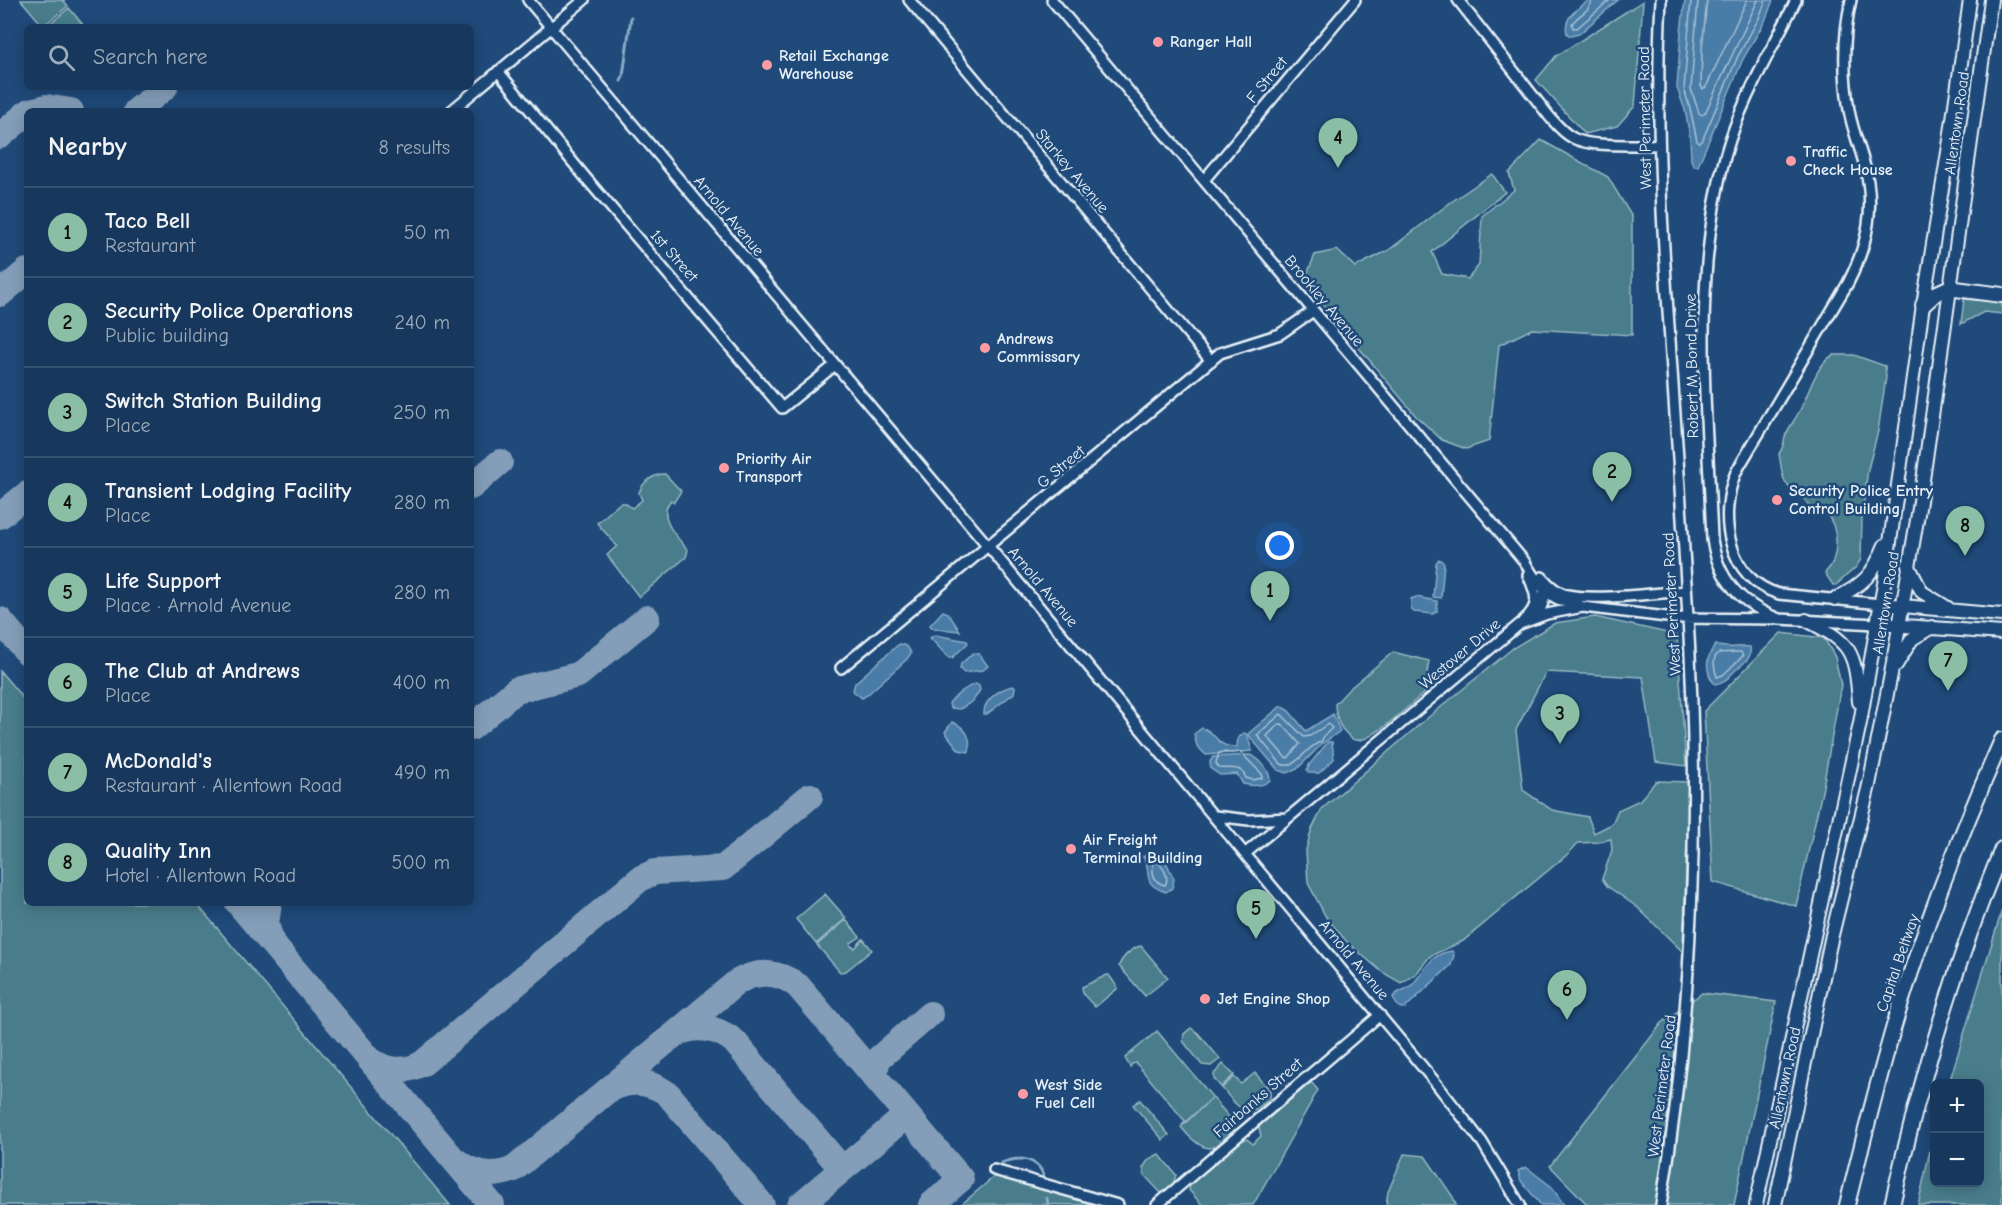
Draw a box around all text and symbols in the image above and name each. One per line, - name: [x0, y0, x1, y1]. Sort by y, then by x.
- search box: [24, 24, 474, 90]
- place label: Ranger Hall: [1170, 33, 1252, 51]
- marker: Ranger Hall: [1151, 35, 1165, 49]
- icon: search: [45, 41, 78, 74]
- text: Search here: [93, 44, 208, 70]
- street label: West Perimeter Road: [1635, 46, 1655, 190]
- place label: Retail Exchange Warehouse: [779, 47, 889, 83]
- street label: F Street: [1243, 53, 1291, 107]
- marker: Retail Exchange Warehouse: [760, 58, 774, 72]
- street label: Allentown Road: [1941, 70, 1973, 176]
- pin: 4: [1318, 118, 1358, 168]
- street label: Starkey Avenue: [1032, 125, 1112, 217]
- text: Nearby: [48, 132, 127, 162]
- text: 8 results: [378, 136, 450, 159]
- place label: Traffic Check House: [1803, 143, 1893, 179]
- marker: Traffic Check House: [1784, 154, 1798, 168]
- street label: Arnold Avenue: [690, 172, 768, 260]
- text: Taco Bell: [105, 208, 190, 234]
- text: 1: [64, 221, 71, 244]
- text: 50 m: [404, 221, 450, 244]
- street label: 1st Street: [647, 226, 702, 286]
- text: Restaurant: [105, 234, 195, 257]
- street label: Brookley Avenue: [1281, 252, 1367, 350]
- street label: Robert M Bond Drive: [1682, 293, 1702, 439]
- text: Security Police Operations: [105, 298, 353, 324]
- text: 2: [63, 311, 72, 334]
- text: 240 m: [395, 311, 450, 334]
- text: Public building: [105, 324, 229, 347]
- place label: Andrews Commissary: [997, 330, 1080, 366]
- marker: Andrews Commissary: [978, 341, 992, 355]
- text: Switch Station Building: [105, 388, 322, 414]
- text: 3: [63, 401, 72, 424]
- text: 250 m: [393, 401, 450, 424]
- text: Place: [105, 414, 151, 437]
- street label: G Street: [1033, 442, 1089, 492]
- place label: Priority Air Transport: [736, 450, 812, 486]
- pin: 2: [1592, 452, 1632, 502]
- marker: Priority Air Transport: [717, 461, 731, 475]
- text: Transient Lodging Facility: [105, 478, 351, 504]
- place label: Security Police Entry Control Building: [1789, 482, 1934, 518]
- text: 4: [63, 491, 72, 514]
- text: 280 m: [394, 491, 450, 514]
- marker: Security Police Entry Control Building: [1770, 493, 1784, 507]
- text: Place: [105, 504, 151, 527]
- pin: 8: [1946, 506, 1984, 556]
- your location: [1265, 531, 1294, 560]
- street label: West Perimeter Road: [1659, 532, 1685, 676]
- street label: Arnold Avenue: [1004, 543, 1082, 631]
- street label: Allentown Road: [1869, 550, 1903, 656]
- text: Life Support: [105, 568, 221, 594]
- pin: 1: [1250, 572, 1290, 621]
- text: 5: [62, 581, 73, 604]
- text: 280 m: [394, 581, 450, 604]
- text: Place · Arnold Avenue: [105, 594, 291, 617]
- street label: Westover Drive: [1416, 615, 1504, 693]
- pin: 7: [1928, 642, 1968, 691]
- text: The Club at Andrews: [105, 658, 300, 684]
- text: 6: [62, 671, 73, 694]
- text: 400 m: [393, 671, 450, 694]
- text: Place: [105, 684, 151, 707]
- pin: 3: [1540, 694, 1580, 744]
- text: McDonald's: [105, 748, 212, 774]
- text: 7: [63, 761, 72, 784]
- text: 490 m: [394, 761, 450, 784]
- text: Restaurant · Allentown Road: [105, 774, 342, 797]
- place label: Air Freight Terminal Building: [1083, 831, 1203, 867]
- text: Quality Inn: [105, 838, 211, 864]
- marker: Air Freight Terminal Building: [1064, 842, 1078, 856]
- text: 8: [62, 851, 73, 874]
- text: 500 m: [392, 851, 450, 874]
- text: Hotel · Allentown Road: [105, 864, 296, 887]
- pin: 5: [1236, 890, 1276, 939]
- street label: Capital Beltway: [1873, 911, 1923, 1014]
- street label: Arnold Avenue: [1315, 916, 1393, 1004]
- pin: 6: [1548, 970, 1586, 1020]
- place label: Jet Engine Shop: [1217, 990, 1330, 1008]
- marker: Jet Engine Shop: [1198, 992, 1212, 1006]
- street label: West Perimeter Road: [1644, 1014, 1680, 1158]
- street label: Allentown Road: [1765, 1025, 1805, 1131]
- street label: Fairbanks Street: [1210, 1054, 1306, 1142]
- place label: West Side Fuel Cell: [1035, 1076, 1102, 1112]
- map controls: [1930, 1079, 1984, 1187]
- button: +: [1930, 1079, 1984, 1133]
- marker: West Side Fuel Cell: [1016, 1087, 1030, 1101]
- button: −: [1930, 1133, 1984, 1187]

